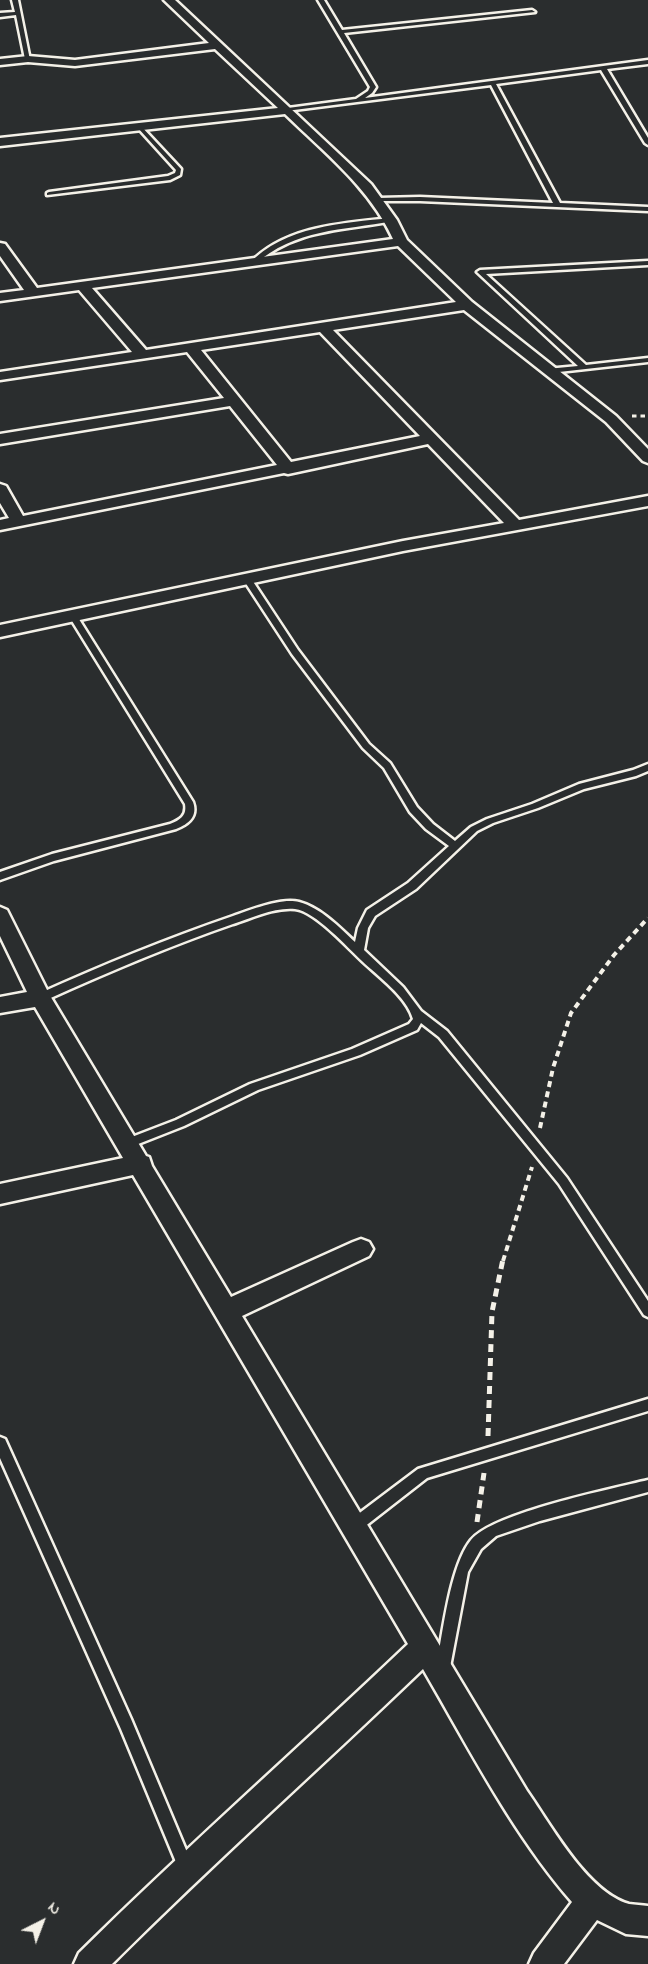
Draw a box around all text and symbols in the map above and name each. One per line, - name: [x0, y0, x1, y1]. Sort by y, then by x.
- north arrow: [12, 1892, 72, 1952]
- text: N: [42, 1896, 66, 1921]

